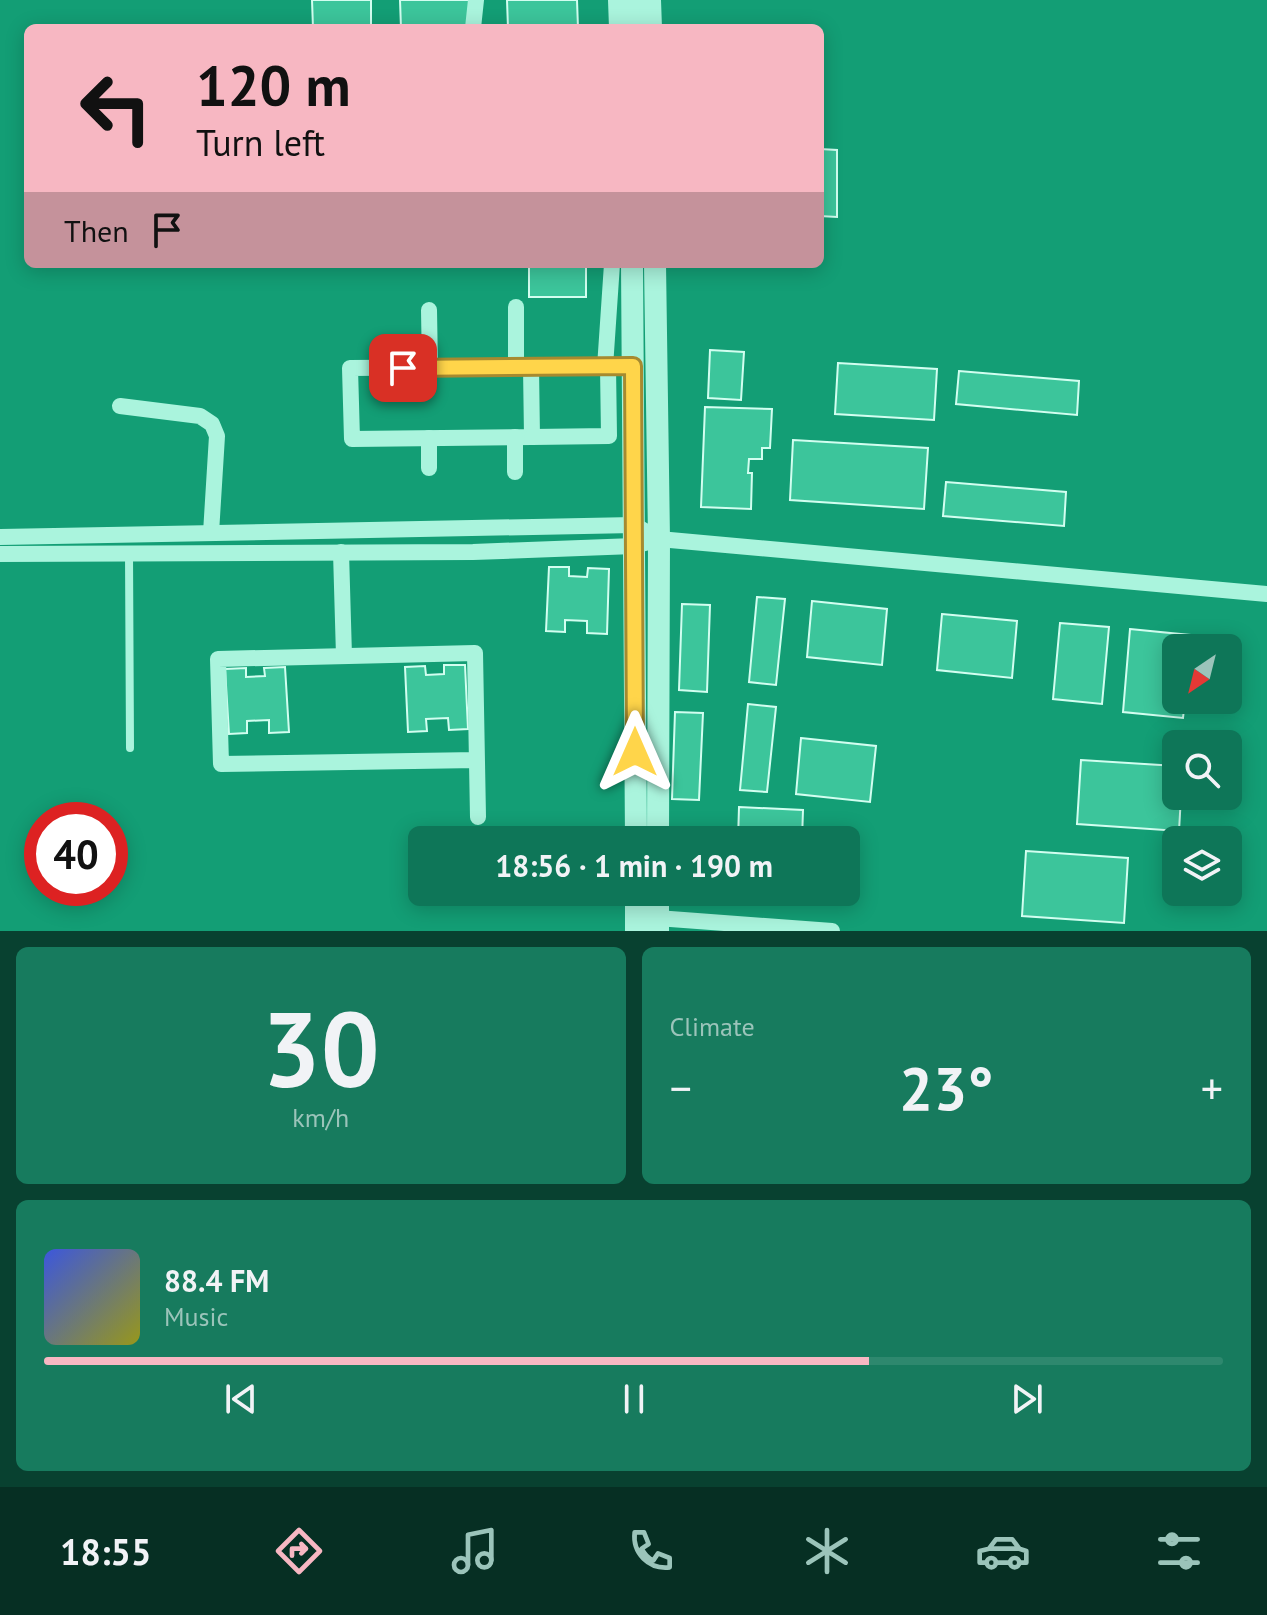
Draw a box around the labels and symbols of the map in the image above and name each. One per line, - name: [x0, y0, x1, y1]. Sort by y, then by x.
- pin: [369, 334, 437, 402]
- north arrow: [1162, 634, 1242, 714]
- position arrow: [593, 710, 677, 794]
- speed limit sign: 40: [24, 802, 128, 906]

